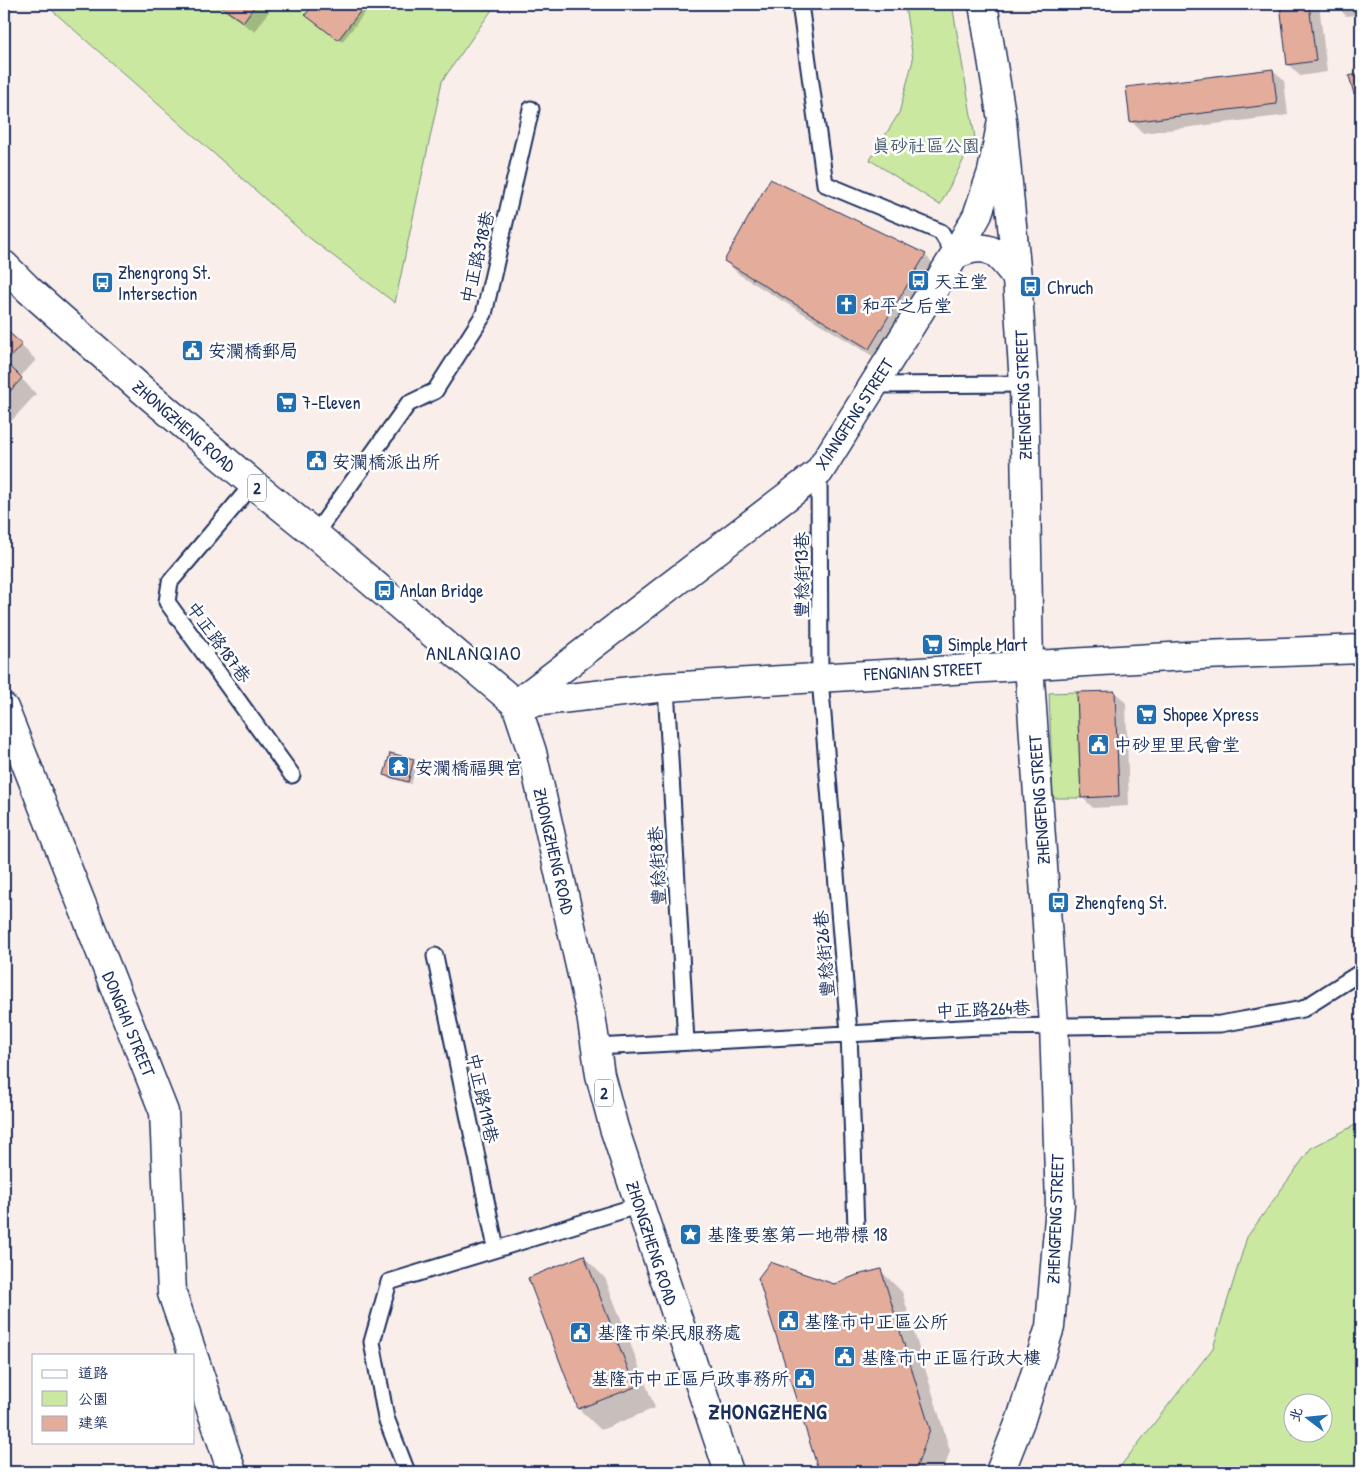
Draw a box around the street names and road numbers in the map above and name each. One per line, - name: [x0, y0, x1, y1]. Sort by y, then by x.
- street label: 中正路318巷: [454, 208, 500, 306]
- street label: ZHENGFENG STREET: [1008, 329, 1038, 460]
- street label: XIANGFENG STREET: [809, 353, 900, 475]
- street label: ZHONGZHENG ROAD: [127, 374, 241, 478]
- road number: 2: [248, 474, 266, 502]
- street label: 豐稔街13巷: [789, 532, 814, 618]
- street label: 中正路187巷: [181, 596, 257, 688]
- street label: FENGNIAN STREET: [862, 655, 983, 687]
- street label: ZHENGFENG STREET: [1022, 734, 1056, 866]
- street label: ZHONGZHENG ROAD: [527, 785, 581, 917]
- street label: 豐稔街8巷: [642, 826, 672, 906]
- street label: 豐稔街26巷: [808, 909, 840, 999]
- street label: DONGHAI STREET: [97, 968, 162, 1081]
- street label: 中正路264巷: [935, 995, 1031, 1023]
- street label: 中正路119巷: [461, 1051, 505, 1145]
- road number: 2: [595, 1080, 613, 1106]
- street label: ZHENGFENG STREET: [1040, 1153, 1070, 1284]
- street label: ZHONGZHENG ROAD: [620, 1178, 684, 1309]

